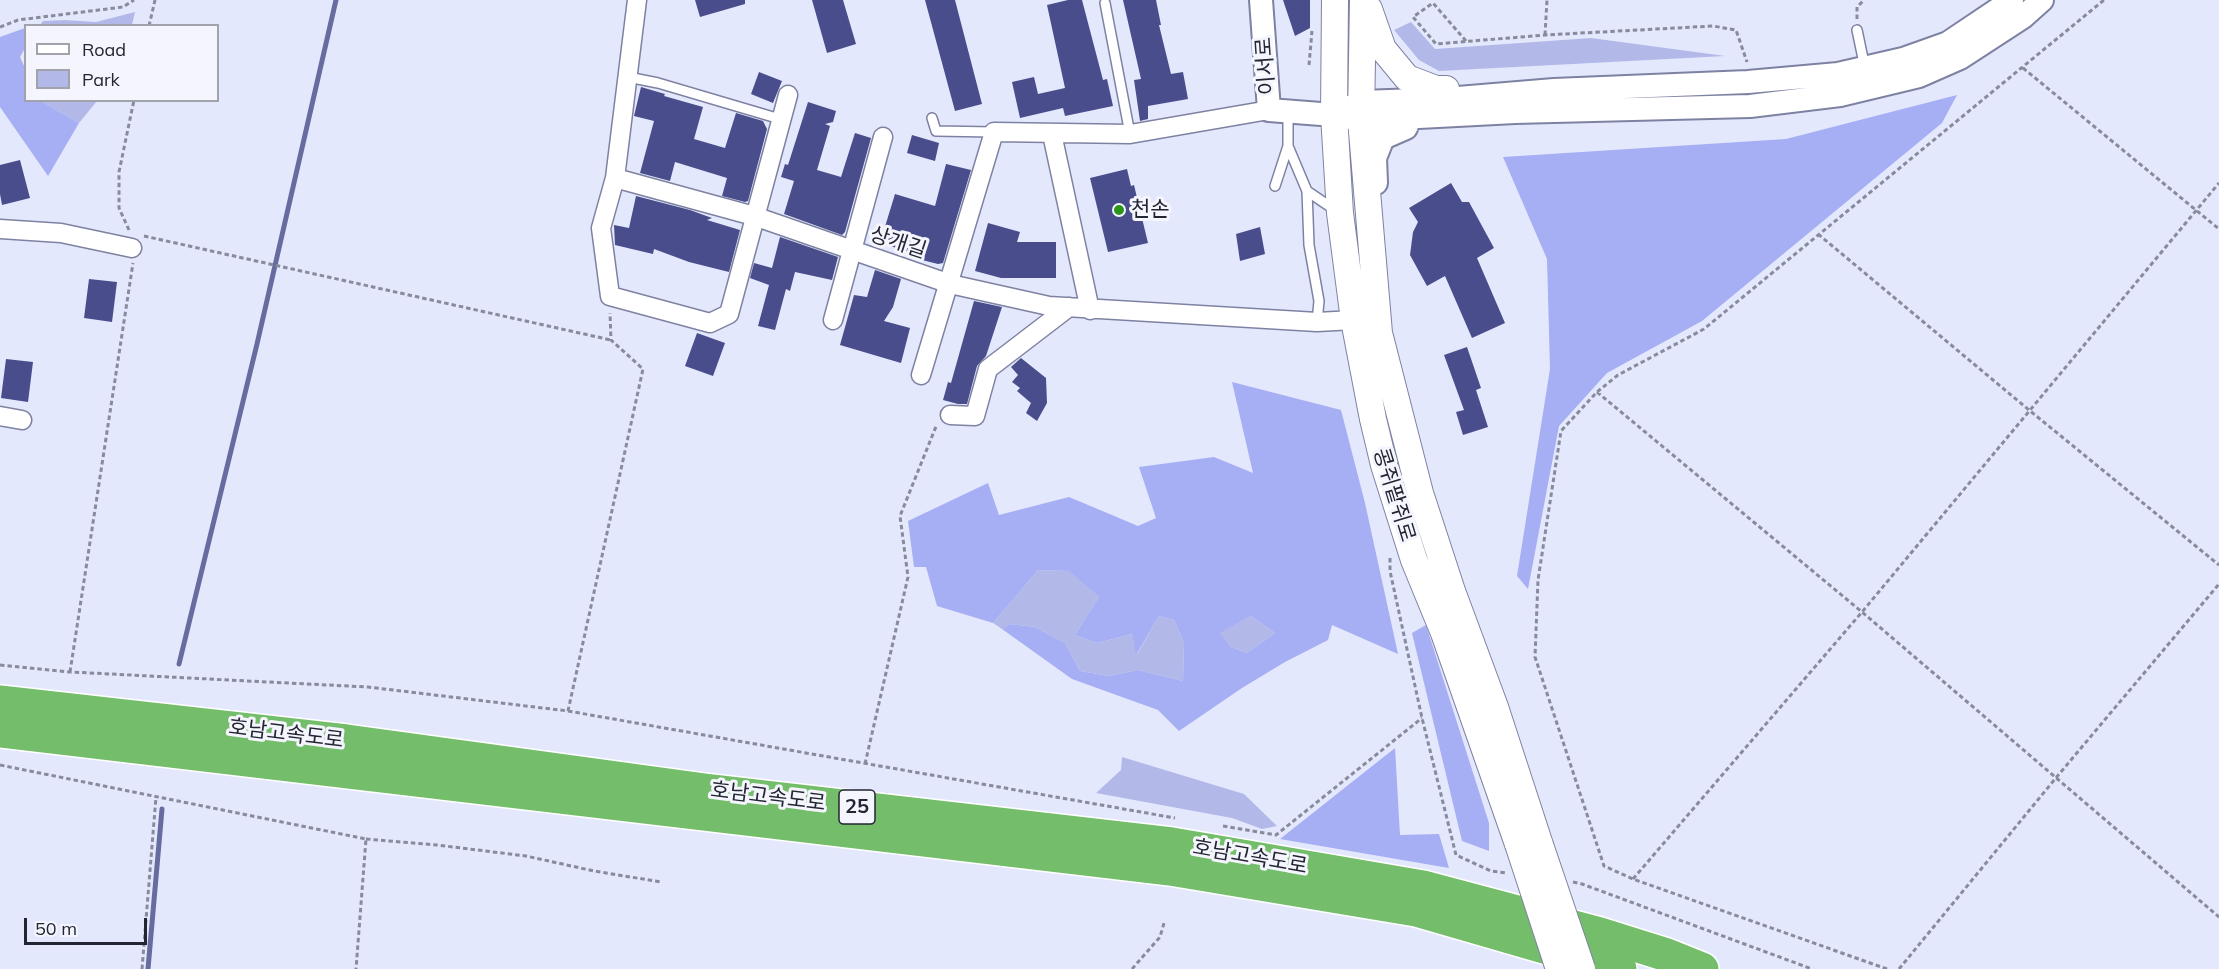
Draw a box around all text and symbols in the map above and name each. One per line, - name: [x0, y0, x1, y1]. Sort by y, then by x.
- legend: [24, 24, 219, 102]
- street label: 이서로: [1251, 36, 1281, 96]
- text: Road: [82, 38, 126, 61]
- text: Park: [82, 68, 120, 91]
- place label: 천손: [1131, 197, 1170, 223]
- marker: 천손: [1112, 203, 1126, 217]
- street label: 상개길: [867, 222, 929, 264]
- street label: 콩쥐팥쥐로: [1368, 445, 1420, 545]
- street label: 호남고속도로: [227, 714, 345, 754]
- street label: 호남고속도로: [709, 777, 827, 817]
- road number: 25: [839, 790, 875, 824]
- street label: 호남고속도로: [1191, 835, 1309, 879]
- scale bar: [27, 906, 150, 944]
- text: 50 m: [35, 917, 77, 940]

